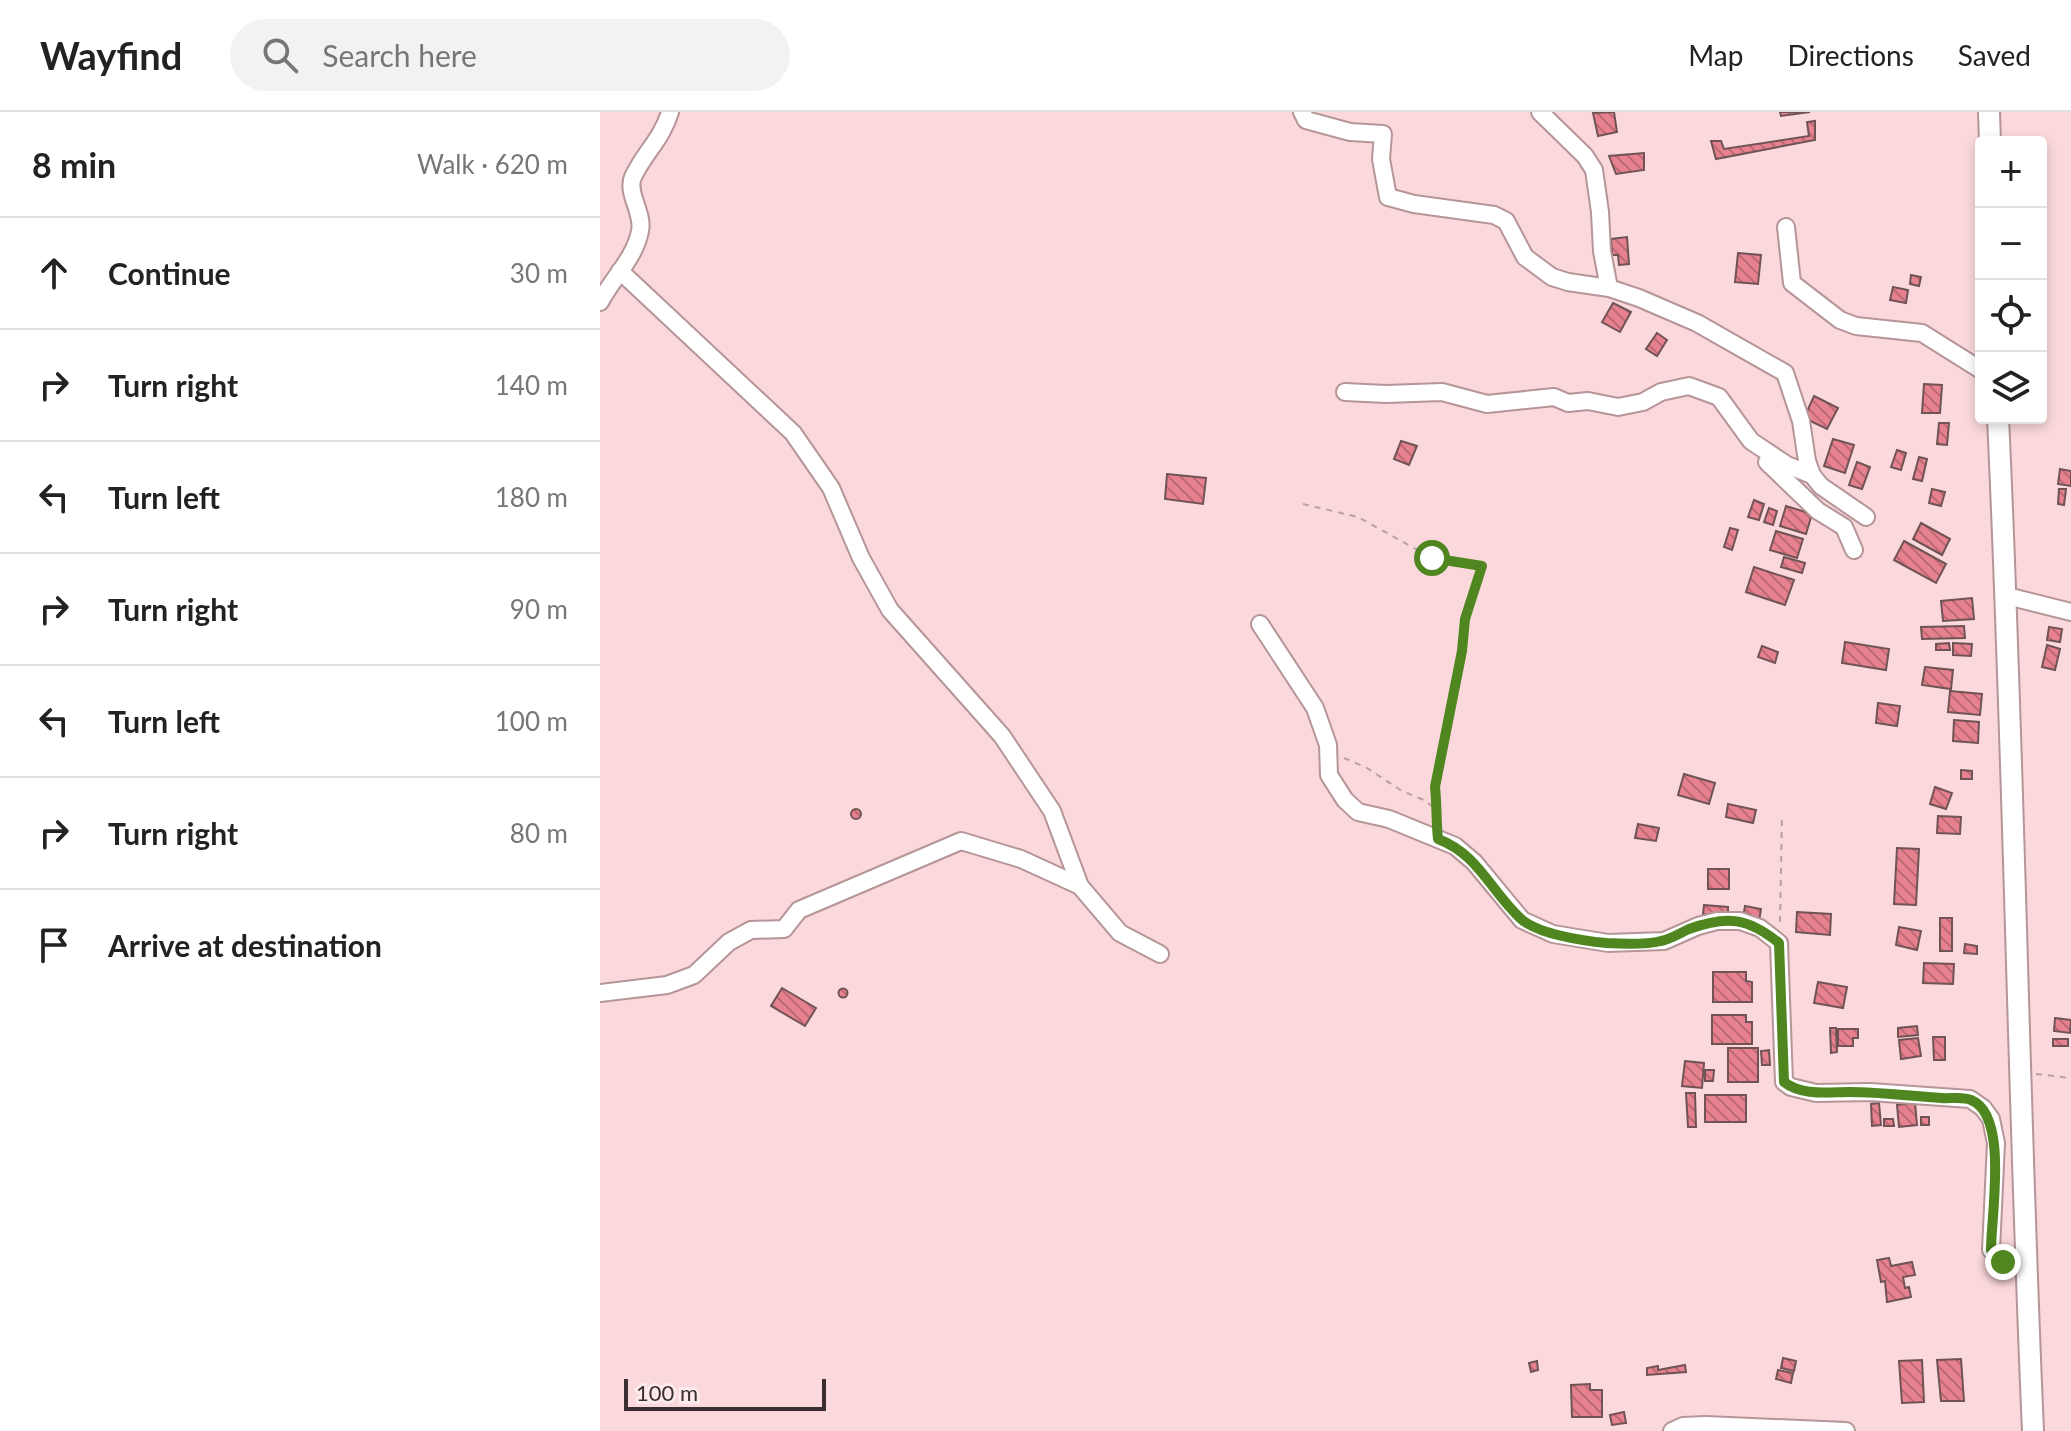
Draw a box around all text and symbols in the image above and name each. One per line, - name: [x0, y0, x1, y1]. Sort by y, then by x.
- search box: [230, 19, 790, 91]
- text: Wayfind: [40, 32, 182, 78]
- icon: search: [258, 33, 302, 77]
- text: Search here: [322, 37, 477, 73]
- text: Map: [1688, 38, 1743, 72]
- text: Directions: [1787, 38, 1914, 72]
- text: Saved: [1958, 38, 2031, 72]
- map controls: [1975, 136, 2047, 424]
- button: +: [1975, 136, 2047, 208]
- text: 8 min: [32, 144, 116, 185]
- text: Walk · 620 m: [417, 148, 568, 180]
- button: −: [1975, 208, 2047, 280]
- icon: ahead: [32, 251, 76, 295]
- text: Continue: [108, 255, 231, 291]
- text: 30 m: [510, 257, 568, 289]
- button: locate: [1975, 280, 2047, 352]
- button: layers: [1975, 352, 2047, 424]
- icon: right: [32, 363, 76, 407]
- text: Turn right: [108, 367, 238, 403]
- text: 140 m: [495, 369, 568, 401]
- icon: left: [32, 475, 76, 519]
- text: Turn left: [108, 479, 220, 515]
- text: 180 m: [495, 481, 568, 513]
- route start: [1414, 540, 1450, 576]
- icon: right: [32, 587, 76, 631]
- text: Turn right: [108, 591, 238, 627]
- text: 90 m: [510, 593, 568, 625]
- icon: left: [32, 699, 76, 743]
- text: Turn left: [108, 703, 220, 739]
- text: 100 m: [495, 705, 568, 737]
- icon: right: [32, 811, 76, 855]
- text: Turn right: [108, 815, 238, 851]
- text: 80 m: [510, 817, 568, 849]
- icon: arrive: [32, 923, 76, 967]
- text: Arrive at destination: [108, 927, 382, 963]
- route end: [1985, 1244, 2021, 1280]
- scale bar: [624, 1375, 826, 1411]
- text: 100 m: [636, 1379, 698, 1406]

